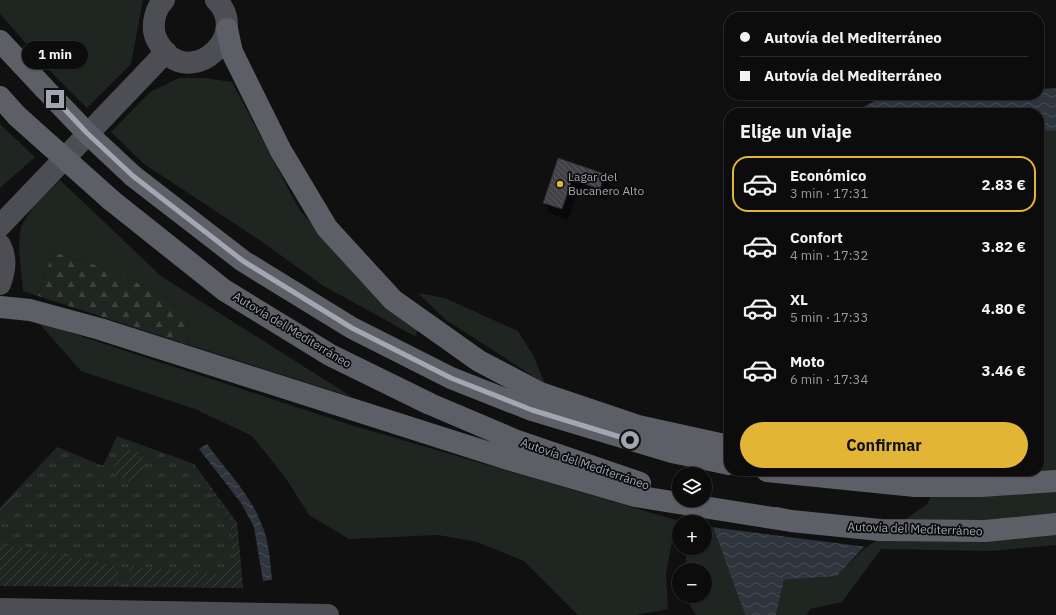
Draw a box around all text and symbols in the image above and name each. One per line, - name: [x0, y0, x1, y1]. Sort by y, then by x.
- text: Autovía del Mediterráneo: [764, 28, 942, 47]
- callout: 1 min: [22, 41, 88, 69]
- text: 1 min: [38, 46, 72, 63]
- text: Autovía del Mediterráneo: [764, 66, 942, 85]
- route end: [46, 90, 64, 108]
- text: Elige un viaje: [740, 120, 852, 143]
- icon: car: [742, 166, 778, 202]
- text: Económico: [790, 166, 866, 185]
- place label: Lagar del Bucanero Alto: [568, 169, 644, 198]
- text: 2.83 €: [981, 175, 1026, 194]
- marker: Lagar del Bucanero Alto: [555, 179, 565, 189]
- text: 3 min · 17:31: [790, 185, 868, 202]
- icon: car: [742, 228, 778, 264]
- text: Confort: [790, 228, 843, 247]
- text: 3.82 €: [981, 237, 1026, 256]
- text: 4 min · 17:32: [790, 247, 868, 264]
- street label: Autovía del Mediterráneo: [230, 288, 354, 371]
- icon: car: [742, 290, 778, 326]
- text: XL: [790, 290, 808, 309]
- text: 4.80 €: [981, 299, 1026, 318]
- text: 5 min · 17:33: [790, 309, 868, 326]
- icon: car: [742, 352, 778, 388]
- text: Moto: [790, 352, 825, 371]
- text: 3.46 €: [981, 361, 1026, 380]
- text: 6 min · 17:34: [790, 371, 868, 388]
- button: Confirmar: [740, 422, 1028, 468]
- route start: [621, 431, 639, 449]
- street label: Autovía del Mediterráneo: [519, 434, 652, 493]
- map controls: [672, 467, 712, 603]
- button: layers: [672, 467, 712, 507]
- button: +: [672, 515, 712, 555]
- street label: Autovía del Mediterráneo: [847, 519, 983, 538]
- button: −: [672, 563, 712, 603]

